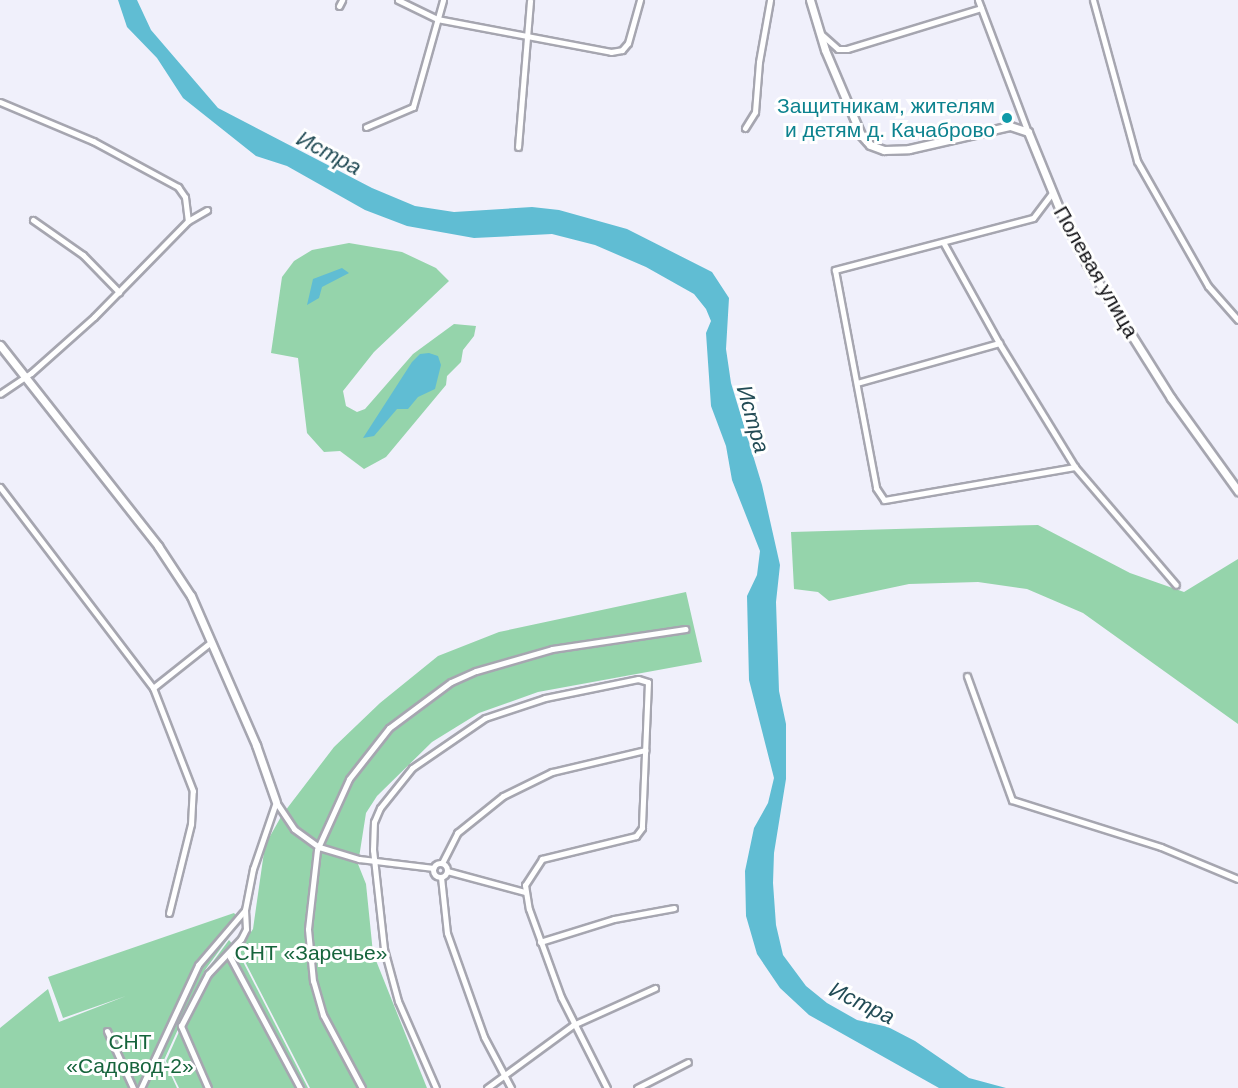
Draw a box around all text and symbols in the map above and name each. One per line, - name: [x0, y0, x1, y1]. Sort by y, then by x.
- place label: Защитникам, жителям и детям д. Качаброво: [777, 93, 995, 143]
- marker: Защитникам, жителям и детям д. Качаброво: [1000, 111, 1014, 125]
- water label: Истра: [292, 125, 366, 181]
- street label: Полевая улица: [1048, 202, 1144, 342]
- water label: Истра: [731, 382, 775, 456]
- park label: СНТ «Заречье»: [235, 940, 387, 966]
- water label: Истра: [825, 976, 899, 1030]
- park label: СНТ «Садовод-2»: [66, 1029, 194, 1079]

